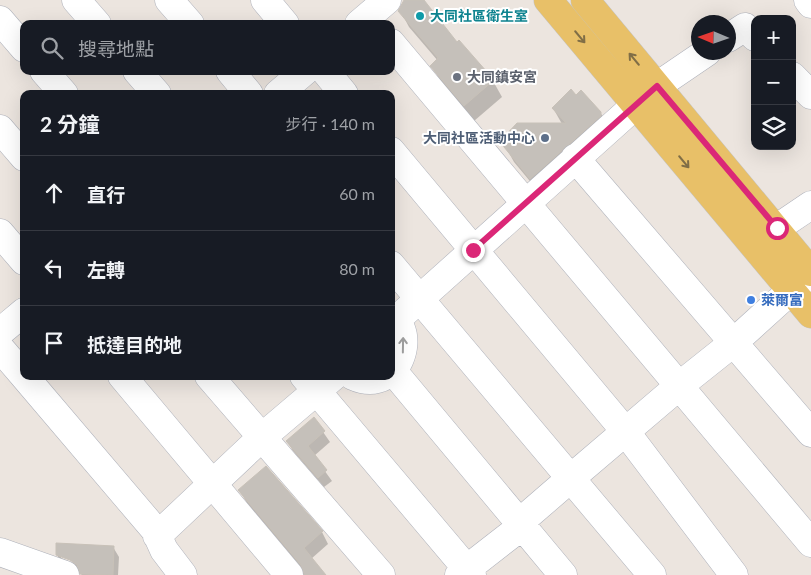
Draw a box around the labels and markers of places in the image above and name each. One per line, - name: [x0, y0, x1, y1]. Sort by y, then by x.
- place label: 大同社區衛生室: [430, 7, 528, 24]
- marker: 大同社區衛生室: [414, 10, 426, 22]
- place label: 大同鎮安宮: [467, 68, 537, 85]
- marker: 大同鎮安宮: [451, 71, 463, 83]
- place label: 大同社區活動中心: [423, 129, 535, 146]
- marker: 大同社區活動中心: [539, 132, 551, 144]
- place label: 萊爾富: [761, 291, 803, 308]
- marker: 萊爾富: [745, 294, 757, 306]

